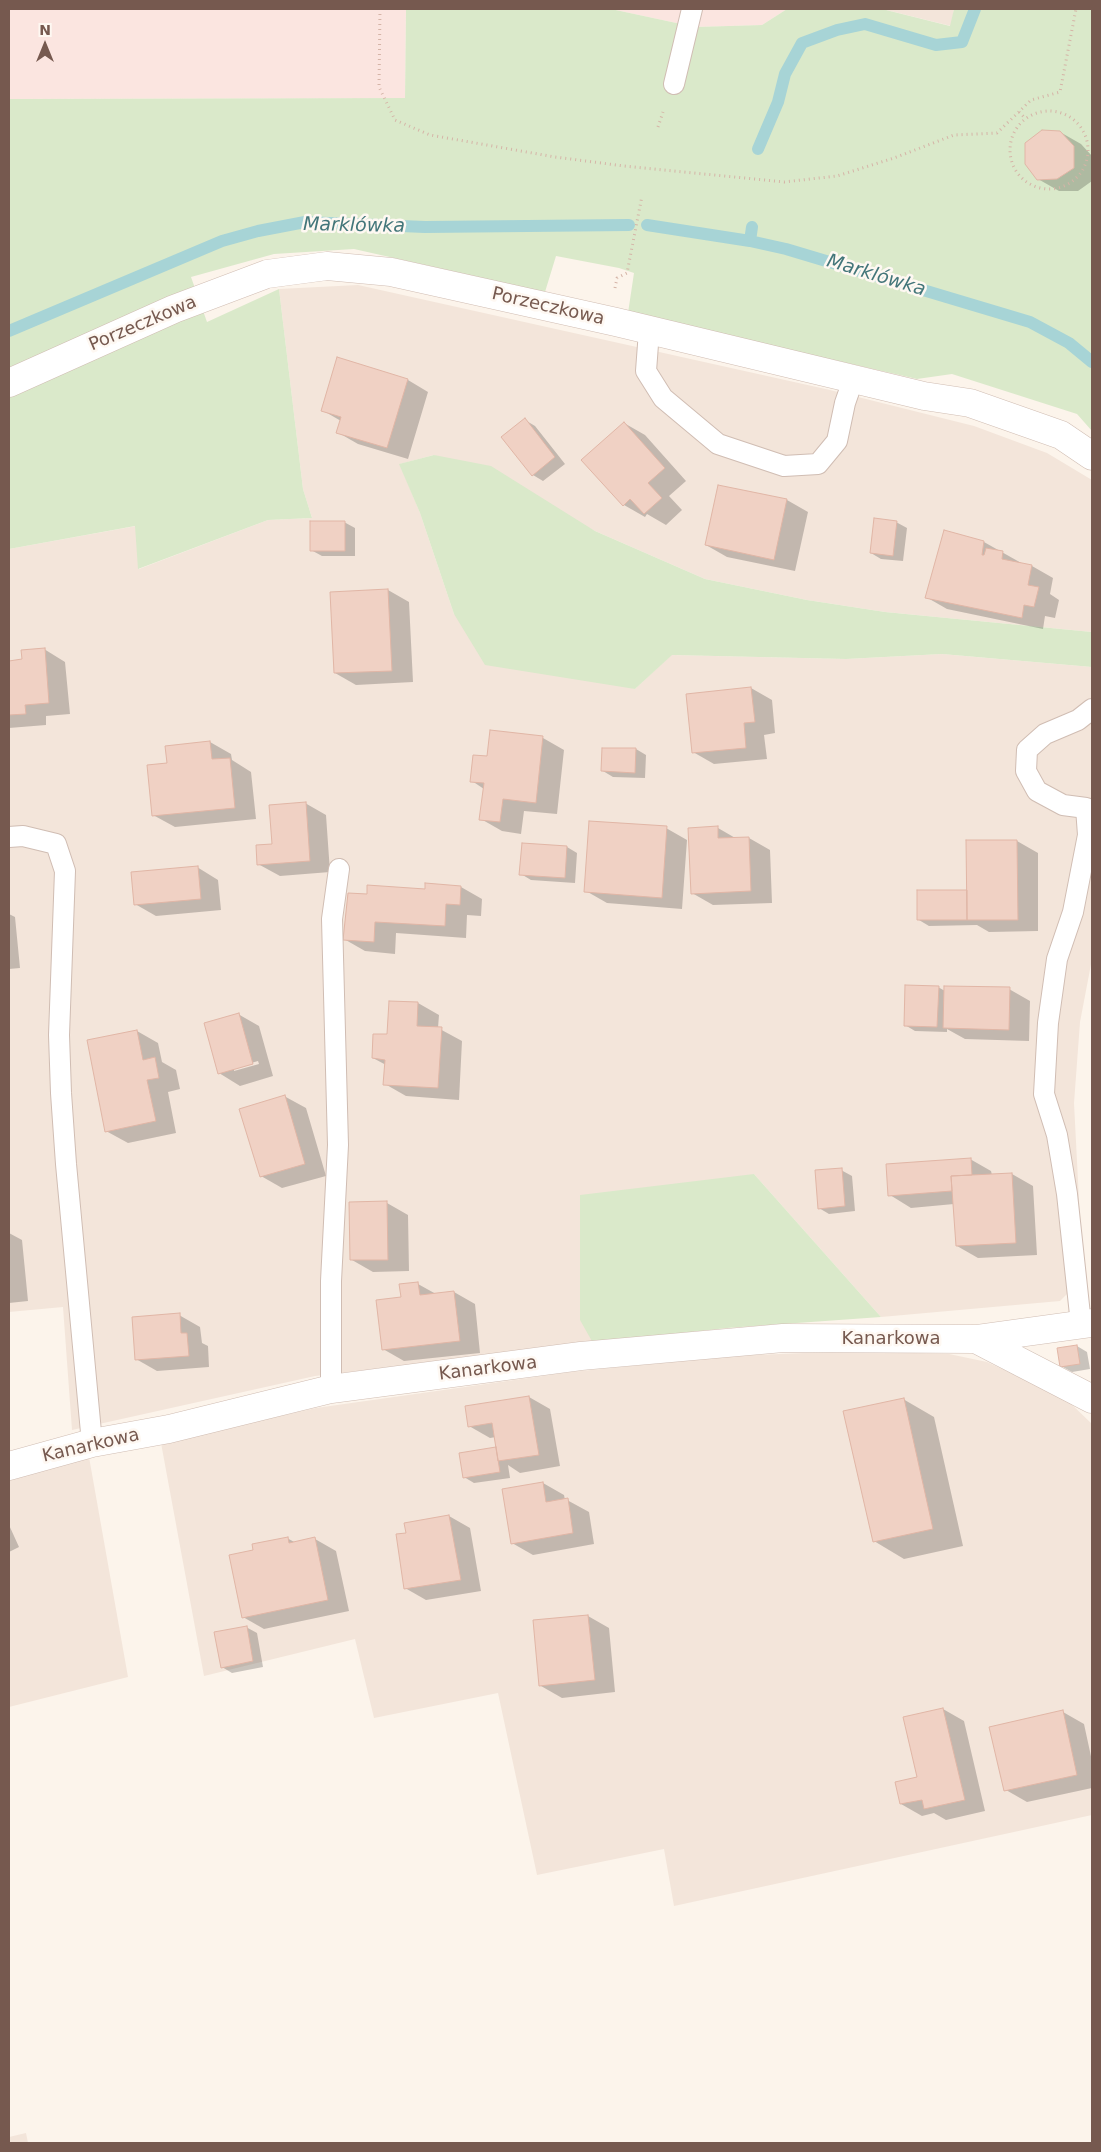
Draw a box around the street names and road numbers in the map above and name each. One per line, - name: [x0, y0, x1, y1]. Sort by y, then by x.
- street label: Porzeczkowa: [490, 284, 606, 330]
- street label: Porzeczkowa: [86, 292, 200, 356]
- street label: Kanarkowa: [842, 1328, 940, 1350]
- street label: Kanarkowa: [438, 1352, 538, 1386]
- street label: Kanarkowa: [40, 1424, 142, 1468]

